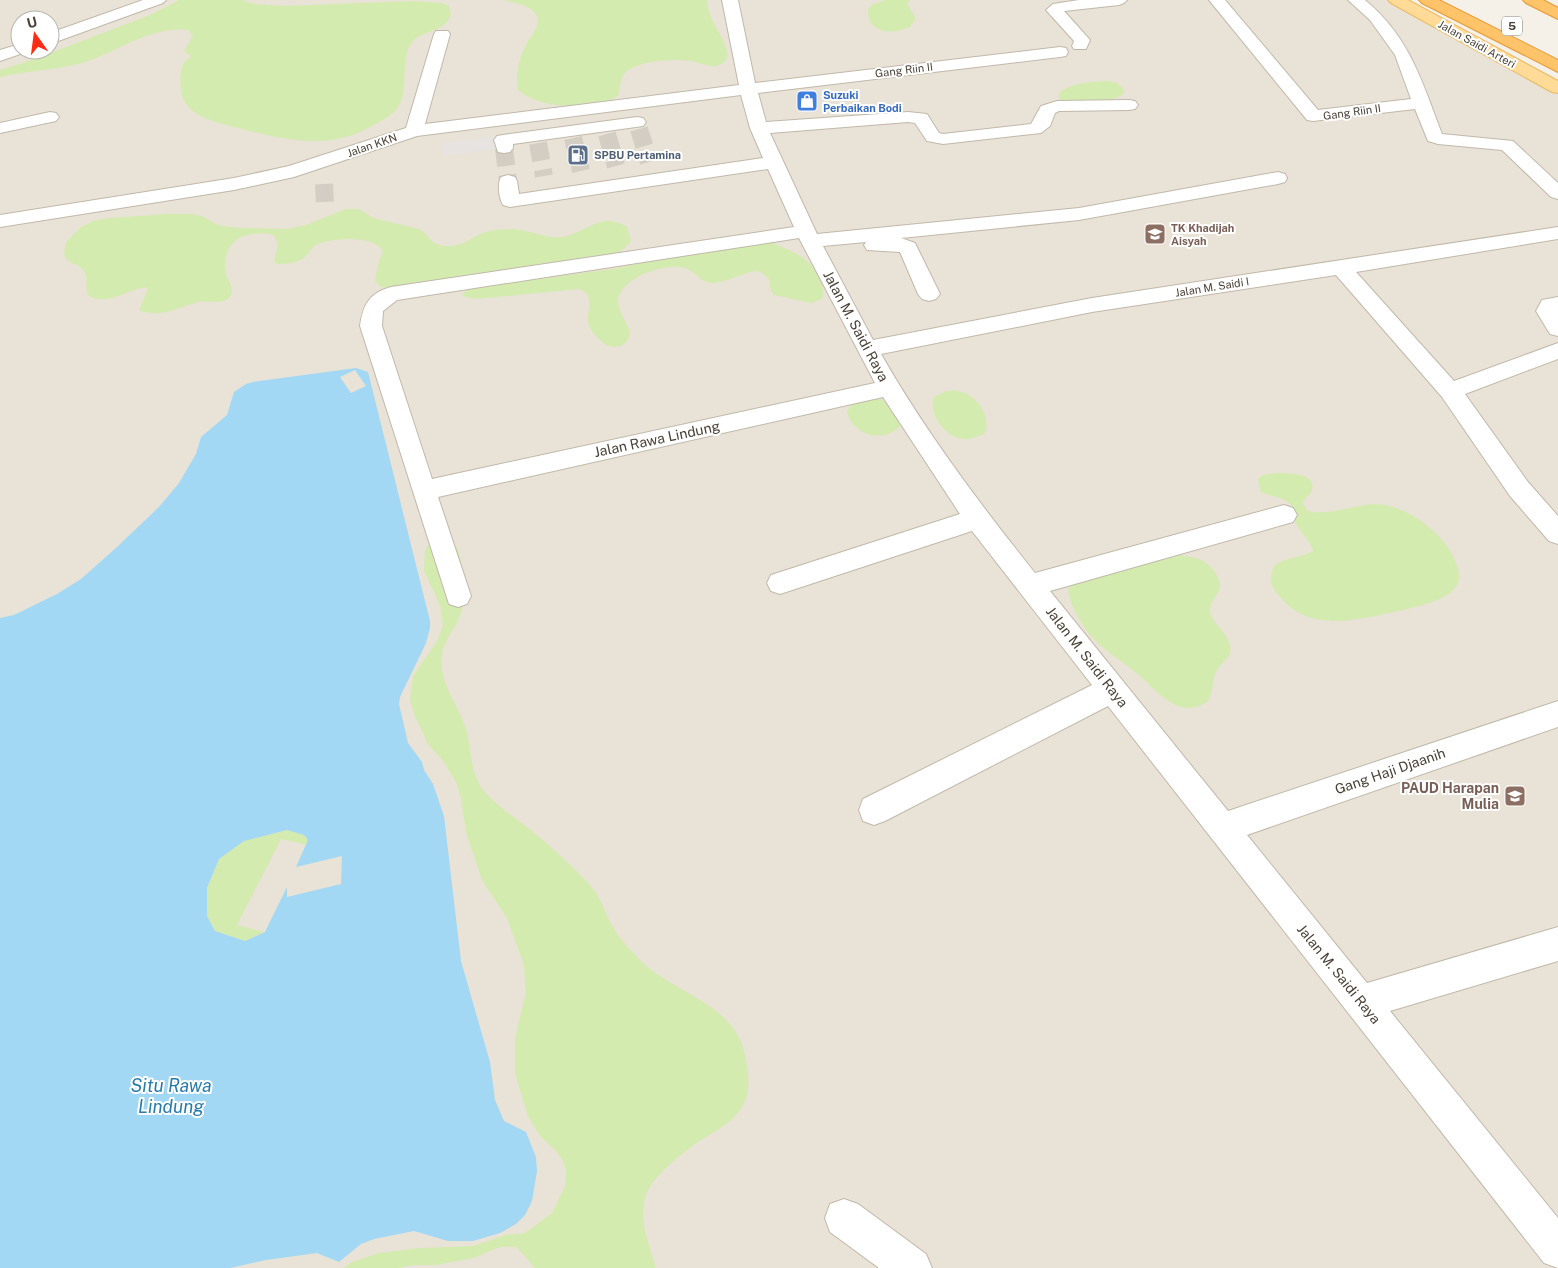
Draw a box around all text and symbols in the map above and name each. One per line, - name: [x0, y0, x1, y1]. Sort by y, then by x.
- north arrow: [10, 10, 60, 60]
- text: U: [25, 13, 39, 31]
- road number: 5: [1502, 16, 1522, 36]
- street label: Jalan Saidi Arteri: [1436, 18, 1518, 70]
- street label: Gang Riin II: [874, 60, 934, 80]
- shop icon: Suzuki Perbaikan Bodi: [795, 89, 819, 113]
- place label: Suzuki Perbaikan Bodi: [823, 89, 902, 114]
- street label: Gang Riin II: [1322, 102, 1382, 122]
- street label: Jalan KKN: [345, 131, 399, 159]
- fuel station icon: SPBU Pertamina: [566, 143, 590, 167]
- place label: SPBU Pertamina: [594, 149, 681, 161]
- school or university icon: TK Khadijah Aisyah: [1143, 222, 1167, 246]
- place label: TK Khadijah Aisyah: [1171, 222, 1234, 247]
- street label: Jalan M. Saidi Raya: [820, 268, 892, 384]
- street label: Jalan M. Saidi I: [1174, 275, 1250, 299]
- street label: Jalan Rawa Lindung: [593, 418, 722, 460]
- street label: Jalan M. Saidi Raya: [1043, 604, 1131, 710]
- street label: Gang Haji Djaanih: [1333, 745, 1447, 797]
- place label: PAUD Harapan Mulia: [1401, 780, 1499, 812]
- school or university icon: PAUD Harapan Mulia: [1503, 784, 1527, 808]
- street label: Jalan M. Saidi Raya: [1294, 921, 1384, 1027]
- water label: Situ Rawa Lindung: [131, 1075, 211, 1117]

